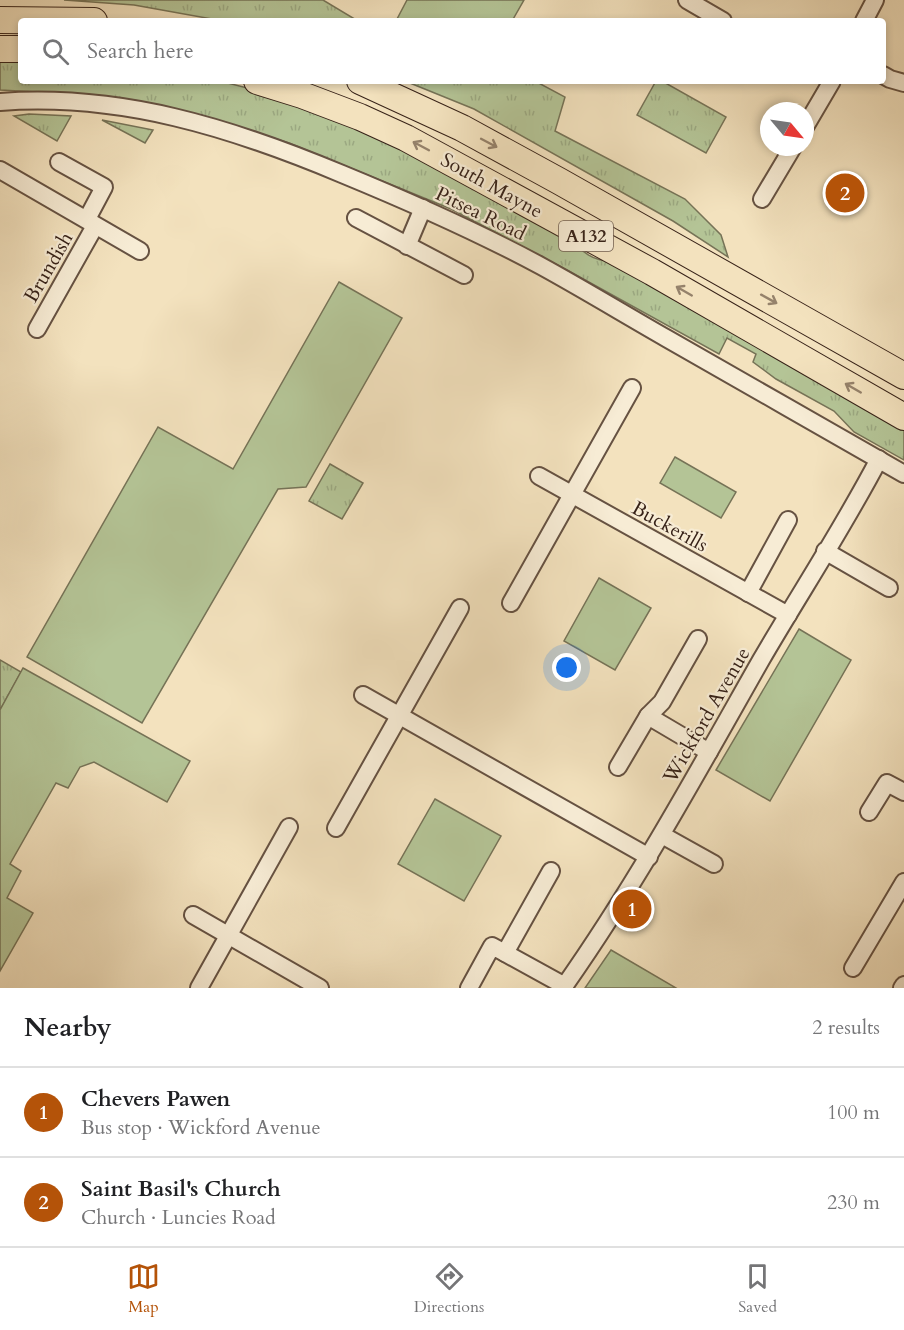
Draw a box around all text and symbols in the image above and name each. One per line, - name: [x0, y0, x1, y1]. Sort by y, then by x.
- search box: [18, 18, 886, 84]
- icon: search: [39, 35, 72, 68]
- text: Search here: [87, 36, 194, 66]
- north arrow: [760, 102, 814, 156]
- one-way arrow: [479, 138, 497, 149]
- one-way arrow: [413, 140, 431, 152]
- street label: South Mayne: [436, 146, 548, 225]
- pin: 2: [826, 170, 864, 216]
- street label: Pitsea Road: [431, 180, 531, 247]
- road number: A132: [559, 221, 613, 251]
- street label: Brundish: [17, 227, 79, 307]
- one-way arrow: [676, 285, 693, 297]
- one-way arrow: [760, 293, 777, 305]
- one-way arrow: [845, 382, 862, 394]
- street label: Buckerills: [627, 494, 713, 558]
- street label: Wickford Avenue: [656, 642, 756, 789]
- your location: [552, 653, 581, 682]
- pin: 1: [612, 886, 652, 932]
- text: Nearby: [24, 1010, 112, 1045]
- text: 2 results: [812, 1014, 880, 1041]
- text: Chevers Pawen: [81, 1084, 230, 1114]
- text: 1: [38, 1099, 49, 1126]
- text: 100 m: [827, 1099, 880, 1126]
- text: Bus stop · Wickford Avenue: [81, 1114, 321, 1141]
- text: Saint Basil's Church: [81, 1174, 281, 1204]
- text: 2: [38, 1189, 49, 1216]
- text: 230 m: [827, 1189, 880, 1216]
- text: Church · Luncies Road: [81, 1204, 276, 1231]
- tab: Map: [127, 1260, 160, 1318]
- tab: Directions: [414, 1260, 484, 1318]
- tab: Saved: [738, 1260, 777, 1318]

